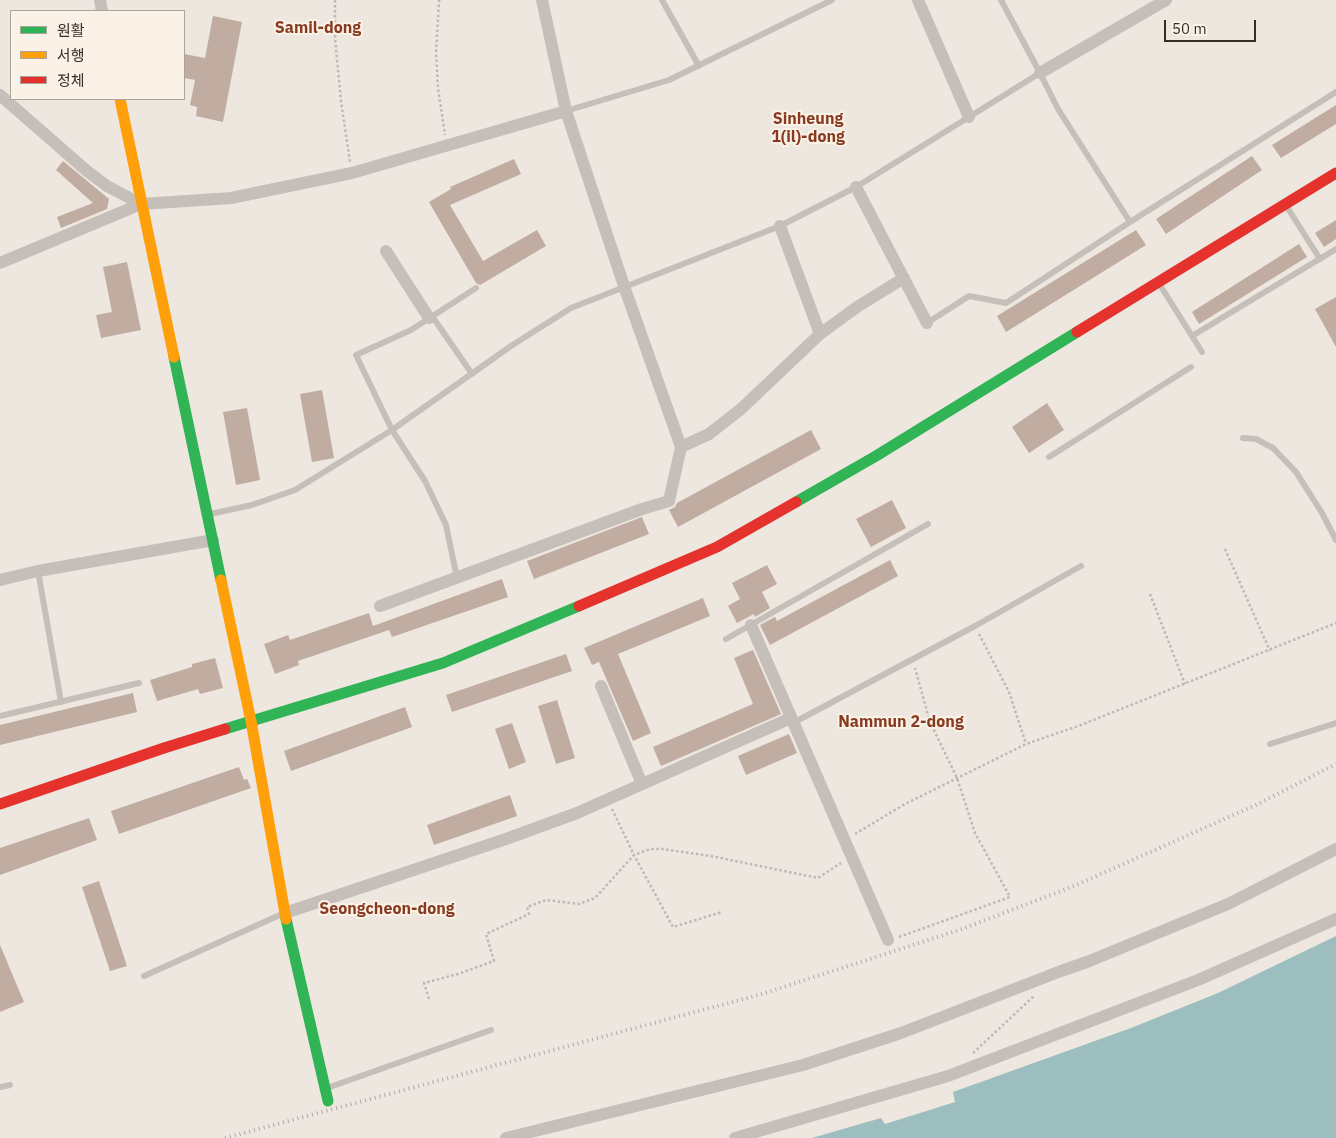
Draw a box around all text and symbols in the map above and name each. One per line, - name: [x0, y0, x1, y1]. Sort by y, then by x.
- legend: [10, 10, 185, 100]
- scale bar: [1166, 10, 1258, 42]
- district label: Samil-dong: [275, 18, 361, 38]
- text: 50 m: [1172, 19, 1207, 38]
- text: 원활: [57, 21, 85, 40]
- text: 서행: [57, 46, 85, 65]
- text: 정체: [57, 71, 85, 90]
- district label: Sinheung 1(il)-dong: [771, 109, 845, 147]
- district label: Nammun 2-dong: [838, 712, 964, 732]
- district label: Seongcheon-dong: [319, 899, 455, 919]

